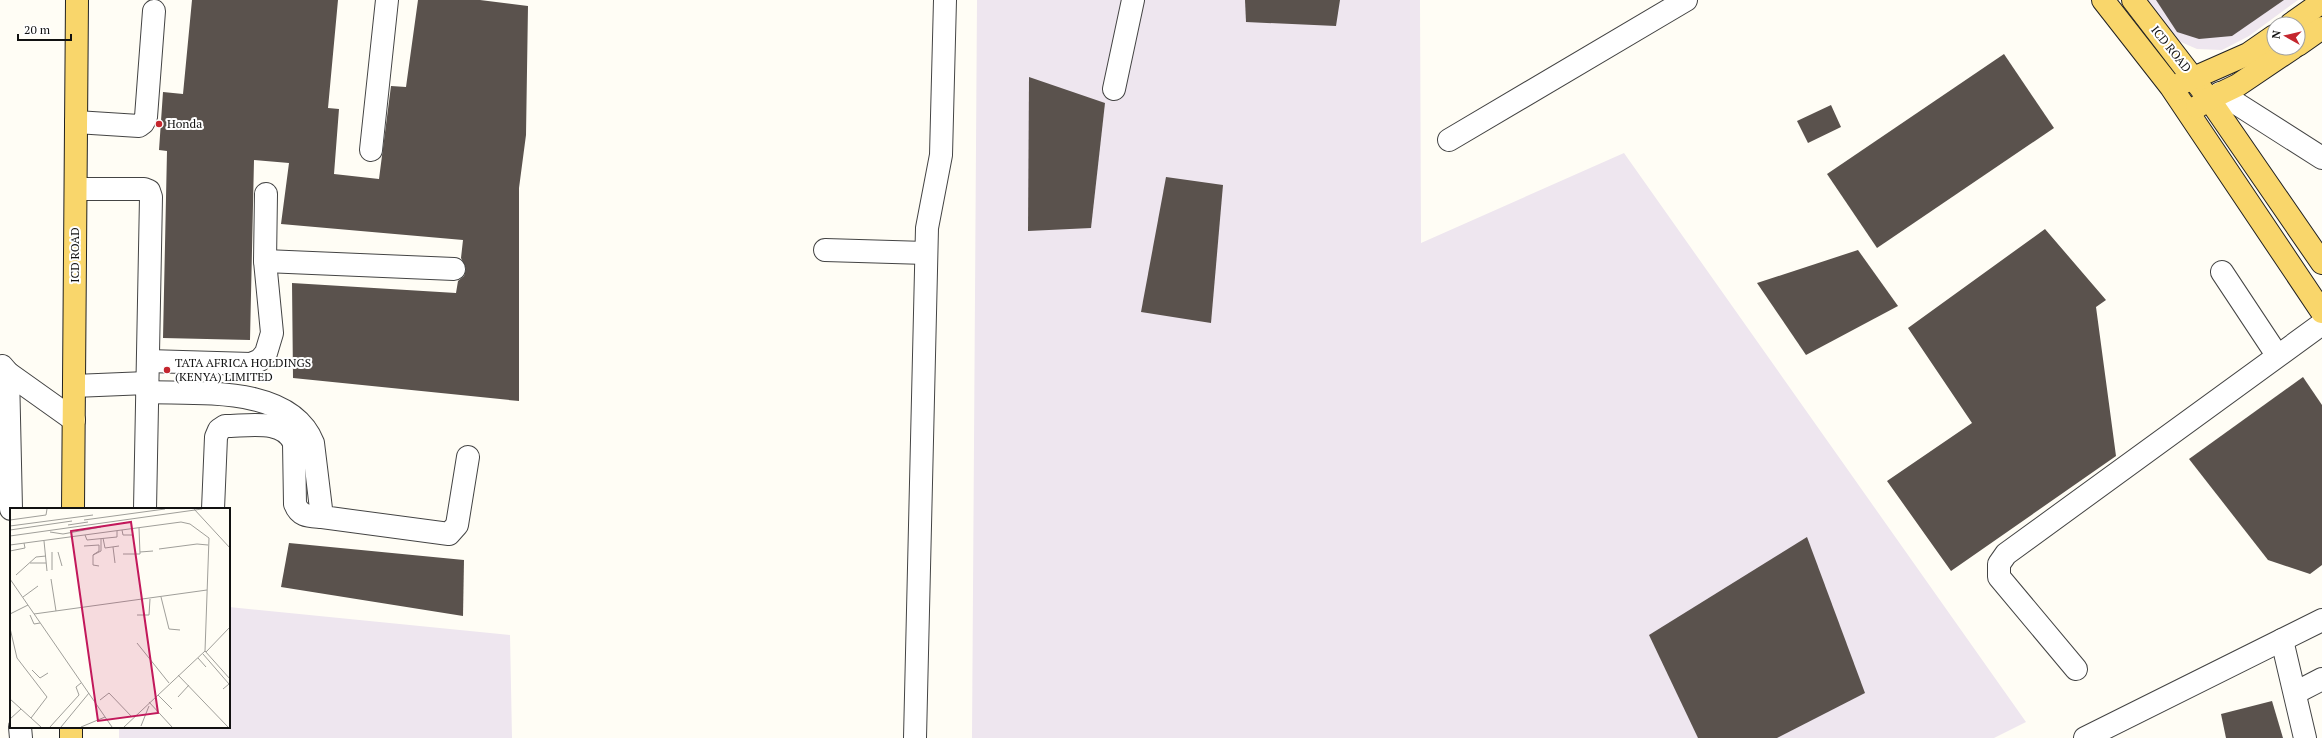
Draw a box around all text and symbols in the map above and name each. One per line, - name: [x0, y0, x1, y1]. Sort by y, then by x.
- scale bar: [18, 16, 71, 42]
- north arrow: [2266, 16, 2306, 56]
- text: 20 m: [24, 22, 51, 37]
- street label: ICD ROAD: [2148, 22, 2195, 75]
- text: N: [2269, 29, 2284, 40]
- place label: Honda: [167, 116, 202, 131]
- marker: Honda: [154, 119, 164, 129]
- street label: ICD ROAD: [67, 227, 82, 283]
- place label: TATA AFRICA HOLDINGS (KENYA) LIMITED: [175, 355, 311, 384]
- marker: TATA AFRICA HOLDINGS (KENYA) LIMITED: [162, 365, 172, 375]
- inset map: [10, 508, 230, 728]

